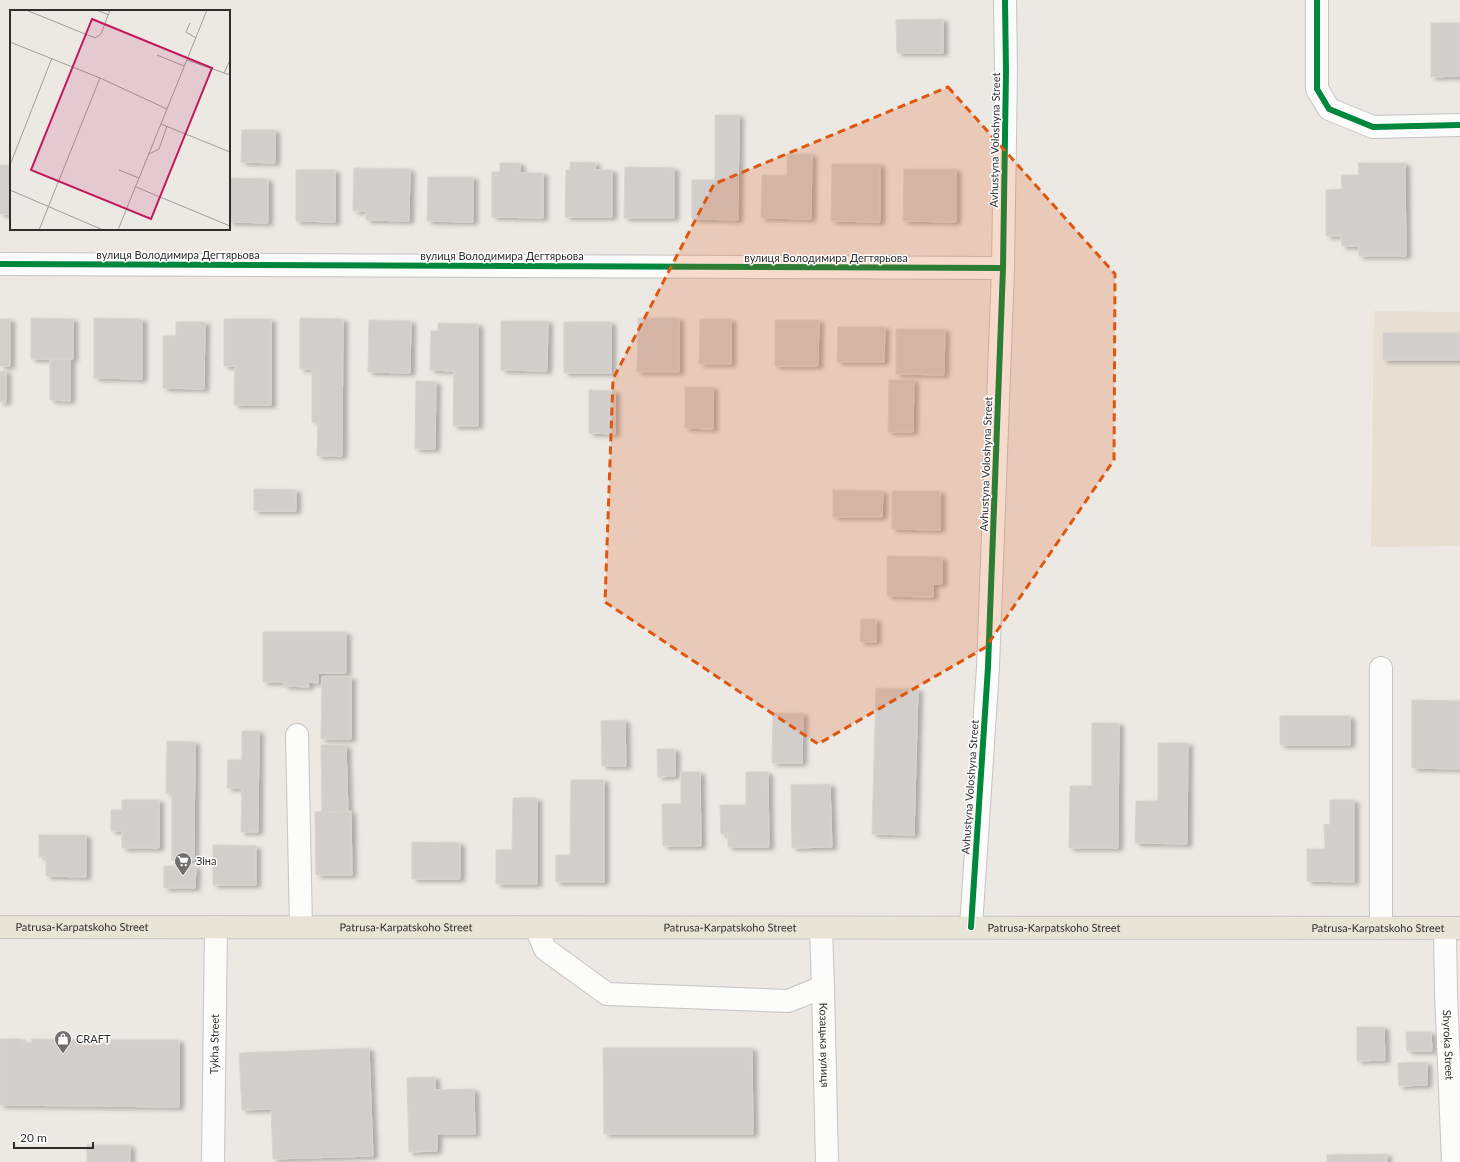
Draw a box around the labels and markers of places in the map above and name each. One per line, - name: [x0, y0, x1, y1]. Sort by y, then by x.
- supermarket icon: Зіна: [173, 851, 193, 876]
- place label: Зіна: [196, 854, 217, 867]
- shop icon: CRAFT: [53, 1029, 73, 1054]
- place label: CRAFT: [76, 1032, 111, 1045]

